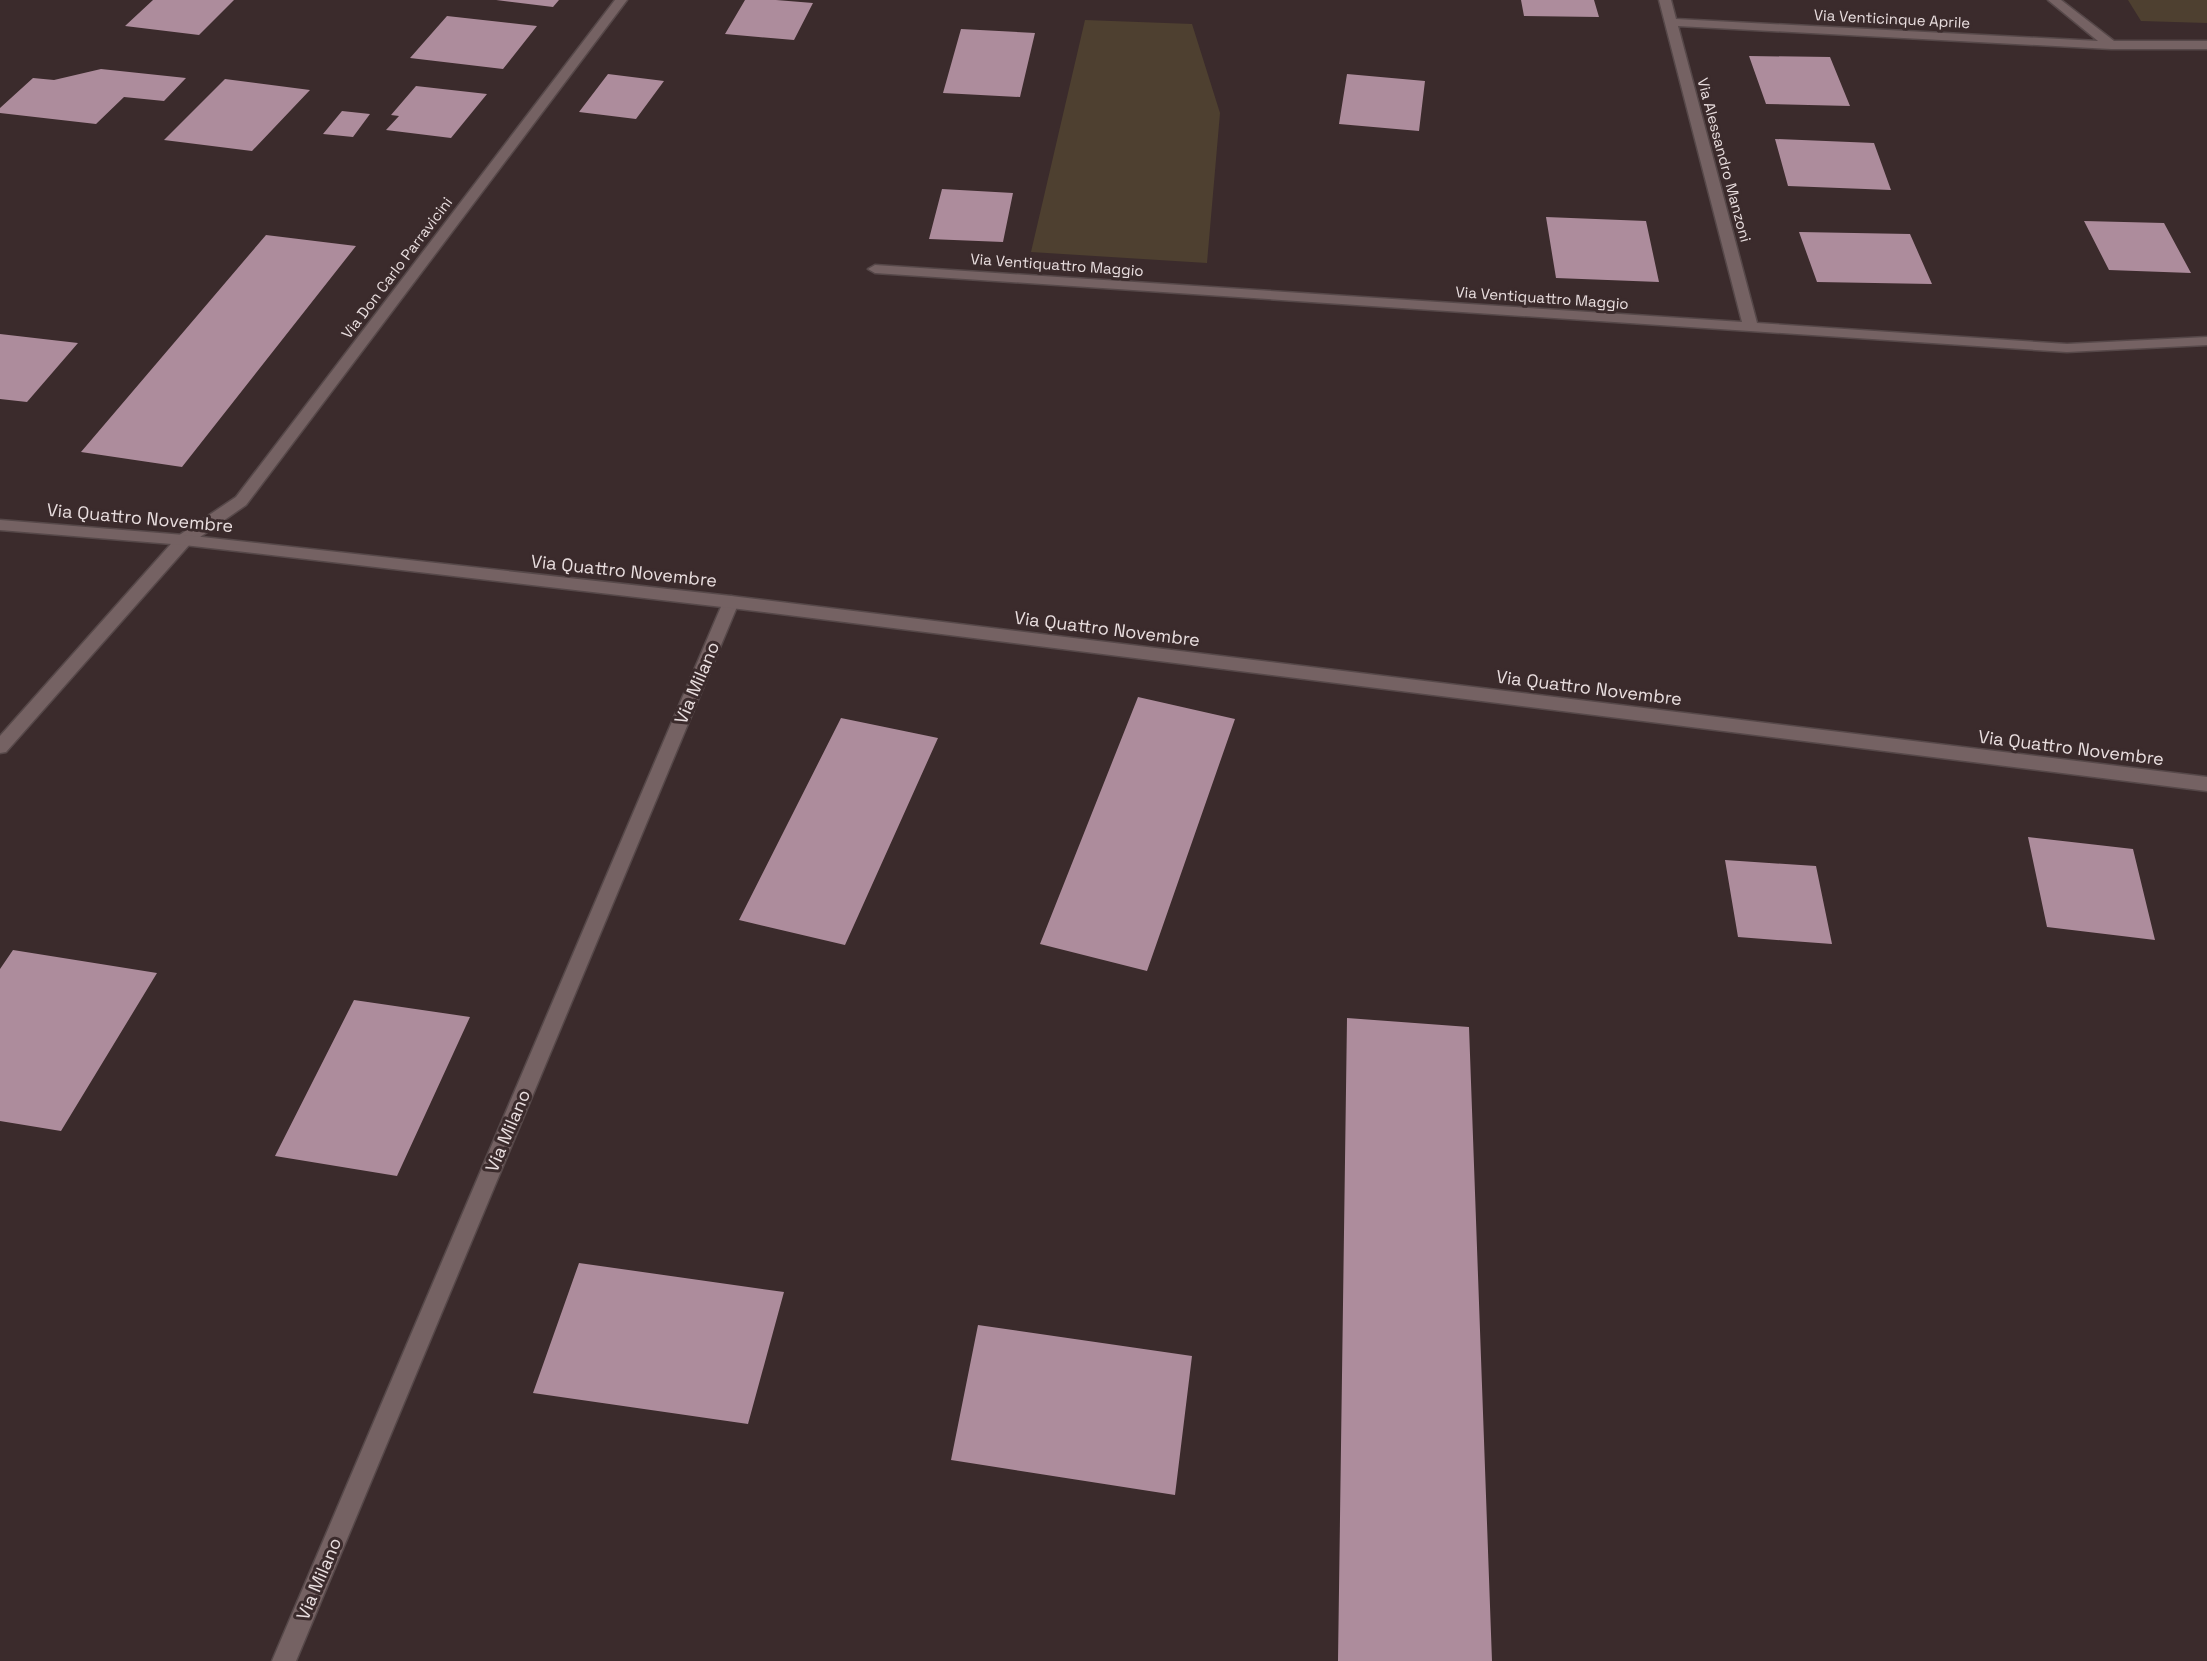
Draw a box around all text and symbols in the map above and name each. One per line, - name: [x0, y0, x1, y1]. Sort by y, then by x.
- street label: Via Venticinque Aprile: [1813, 5, 1971, 32]
- street label: Via Alessandro Manzoni: [1693, 76, 1756, 244]
- street label: Via Don Carlo Parravicini: [337, 193, 456, 342]
- street label: Via Ventiquattro Maggio: [970, 249, 1144, 280]
- street label: Via Ventiquattro Maggio: [1455, 282, 1629, 313]
- street label: Via Quattro Novembre: [46, 498, 234, 537]
- street label: Via Quattro Novembre: [530, 549, 718, 592]
- street label: Via Quattro Novembre: [1013, 606, 1201, 651]
- street label: Via Milano: [669, 638, 724, 728]
- street label: Via Quattro Novembre: [1495, 665, 1683, 710]
- street label: Via Quattro Novembre: [1977, 725, 2165, 770]
- street label: Via Milano: [480, 1086, 535, 1176]
- street label: Via Milano: [291, 1534, 346, 1624]

